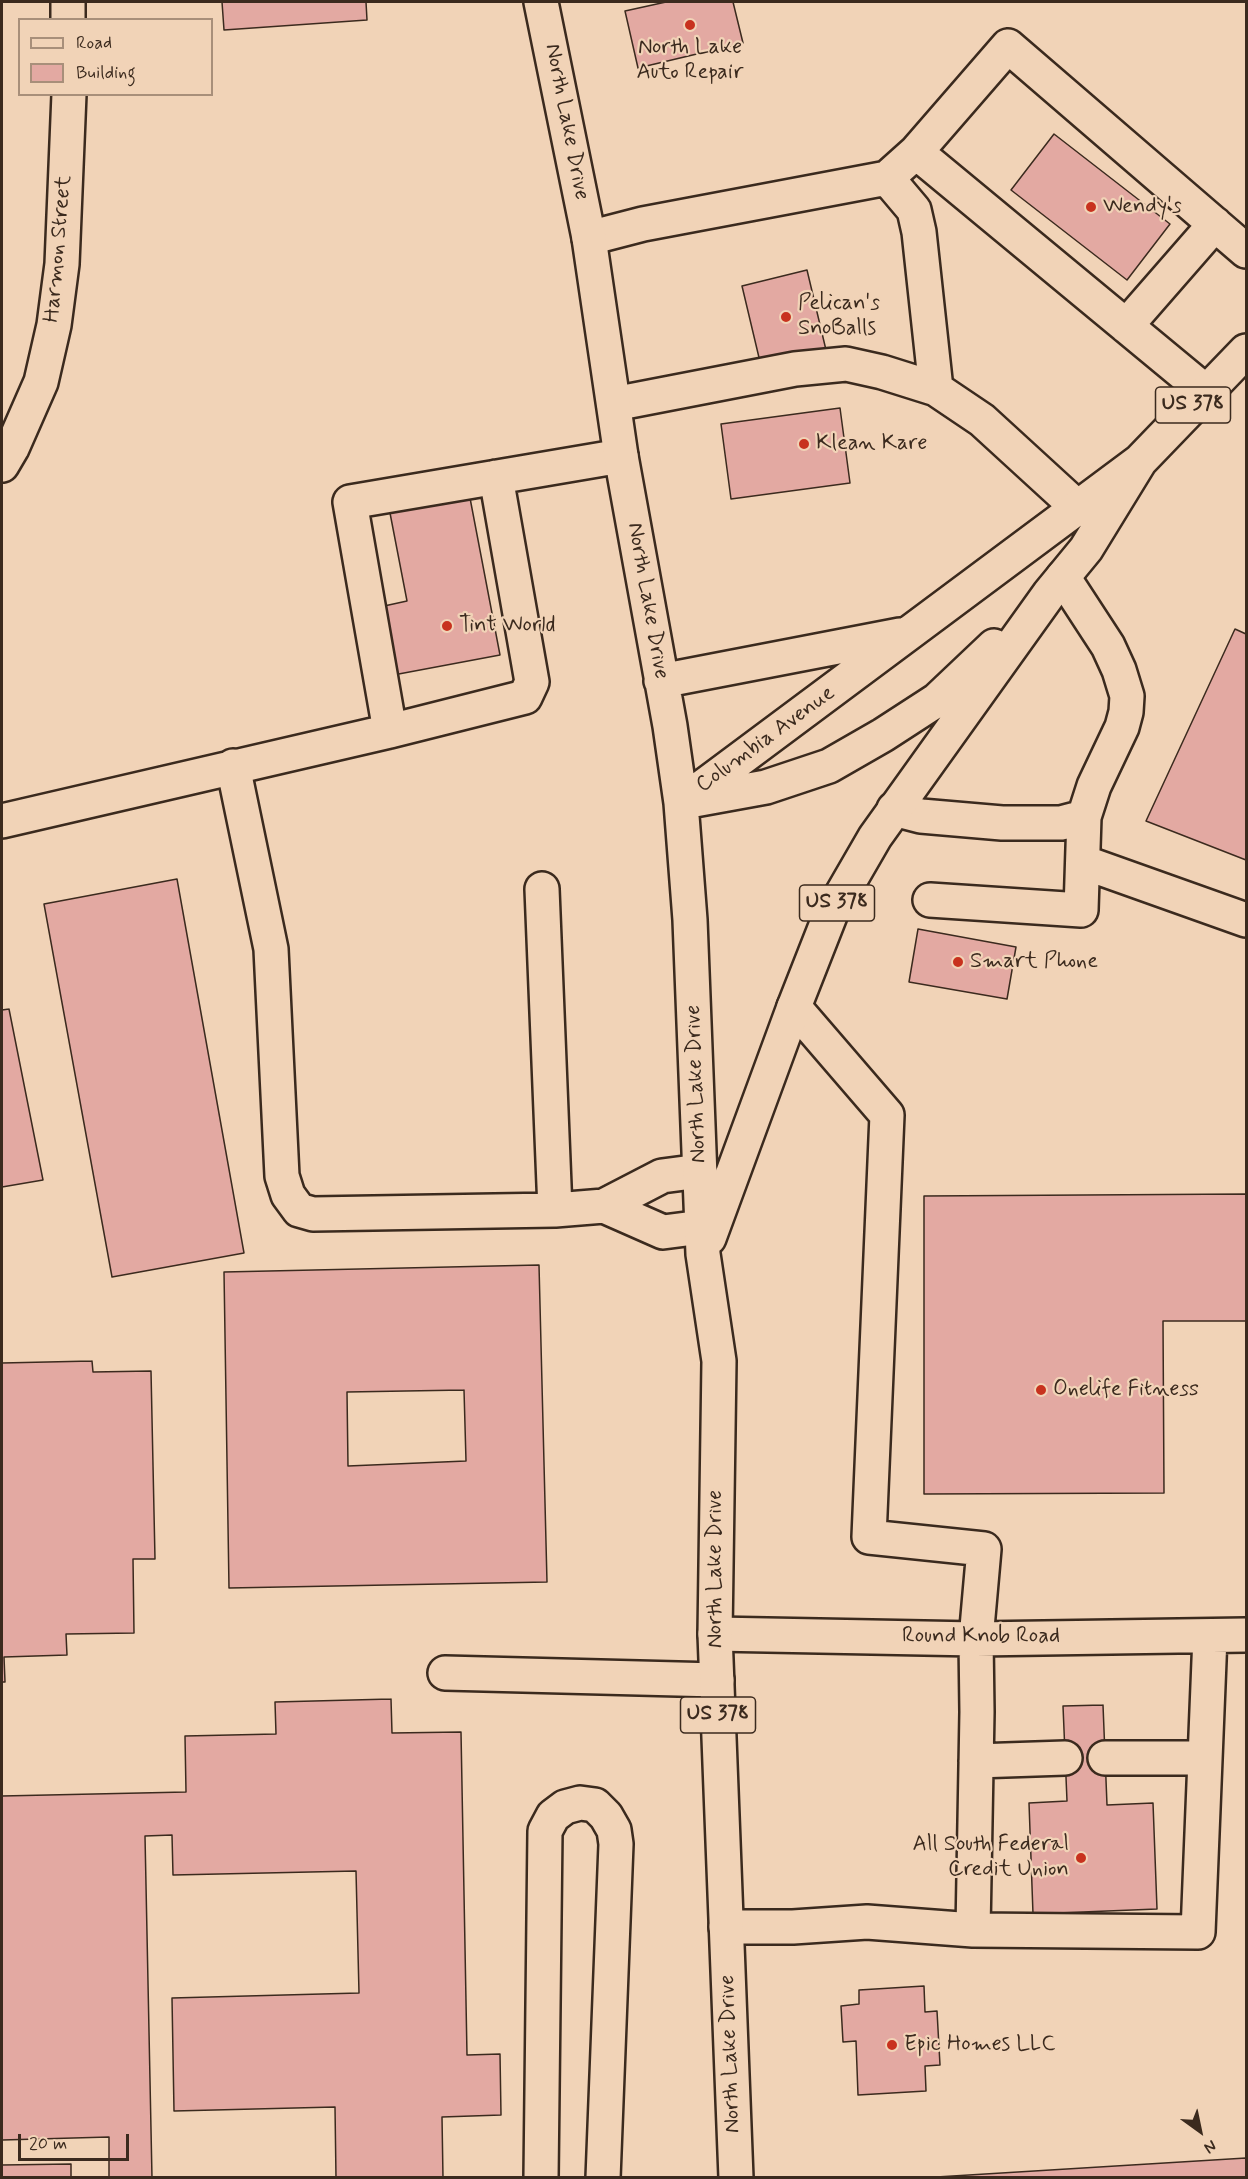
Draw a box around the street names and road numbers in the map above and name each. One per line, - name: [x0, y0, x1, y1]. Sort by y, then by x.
- street label: North Lake Drive: [538, 42, 594, 202]
- street label: Harmon Street: [39, 174, 79, 324]
- road number: US 378: [1156, 387, 1230, 423]
- street label: North Lake Drive: [620, 521, 674, 681]
- street label: Columbia Avenue: [691, 681, 841, 799]
- road number: US 378: [800, 885, 874, 921]
- street label: North Lake Drive: [681, 1004, 713, 1164]
- street label: North Lake Drive: [703, 1490, 729, 1648]
- street label: Round Knob Road: [902, 1624, 1060, 1650]
- road number: US 378: [680, 1697, 756, 1733]
- street label: North Lake Drive: [715, 1974, 747, 2134]

